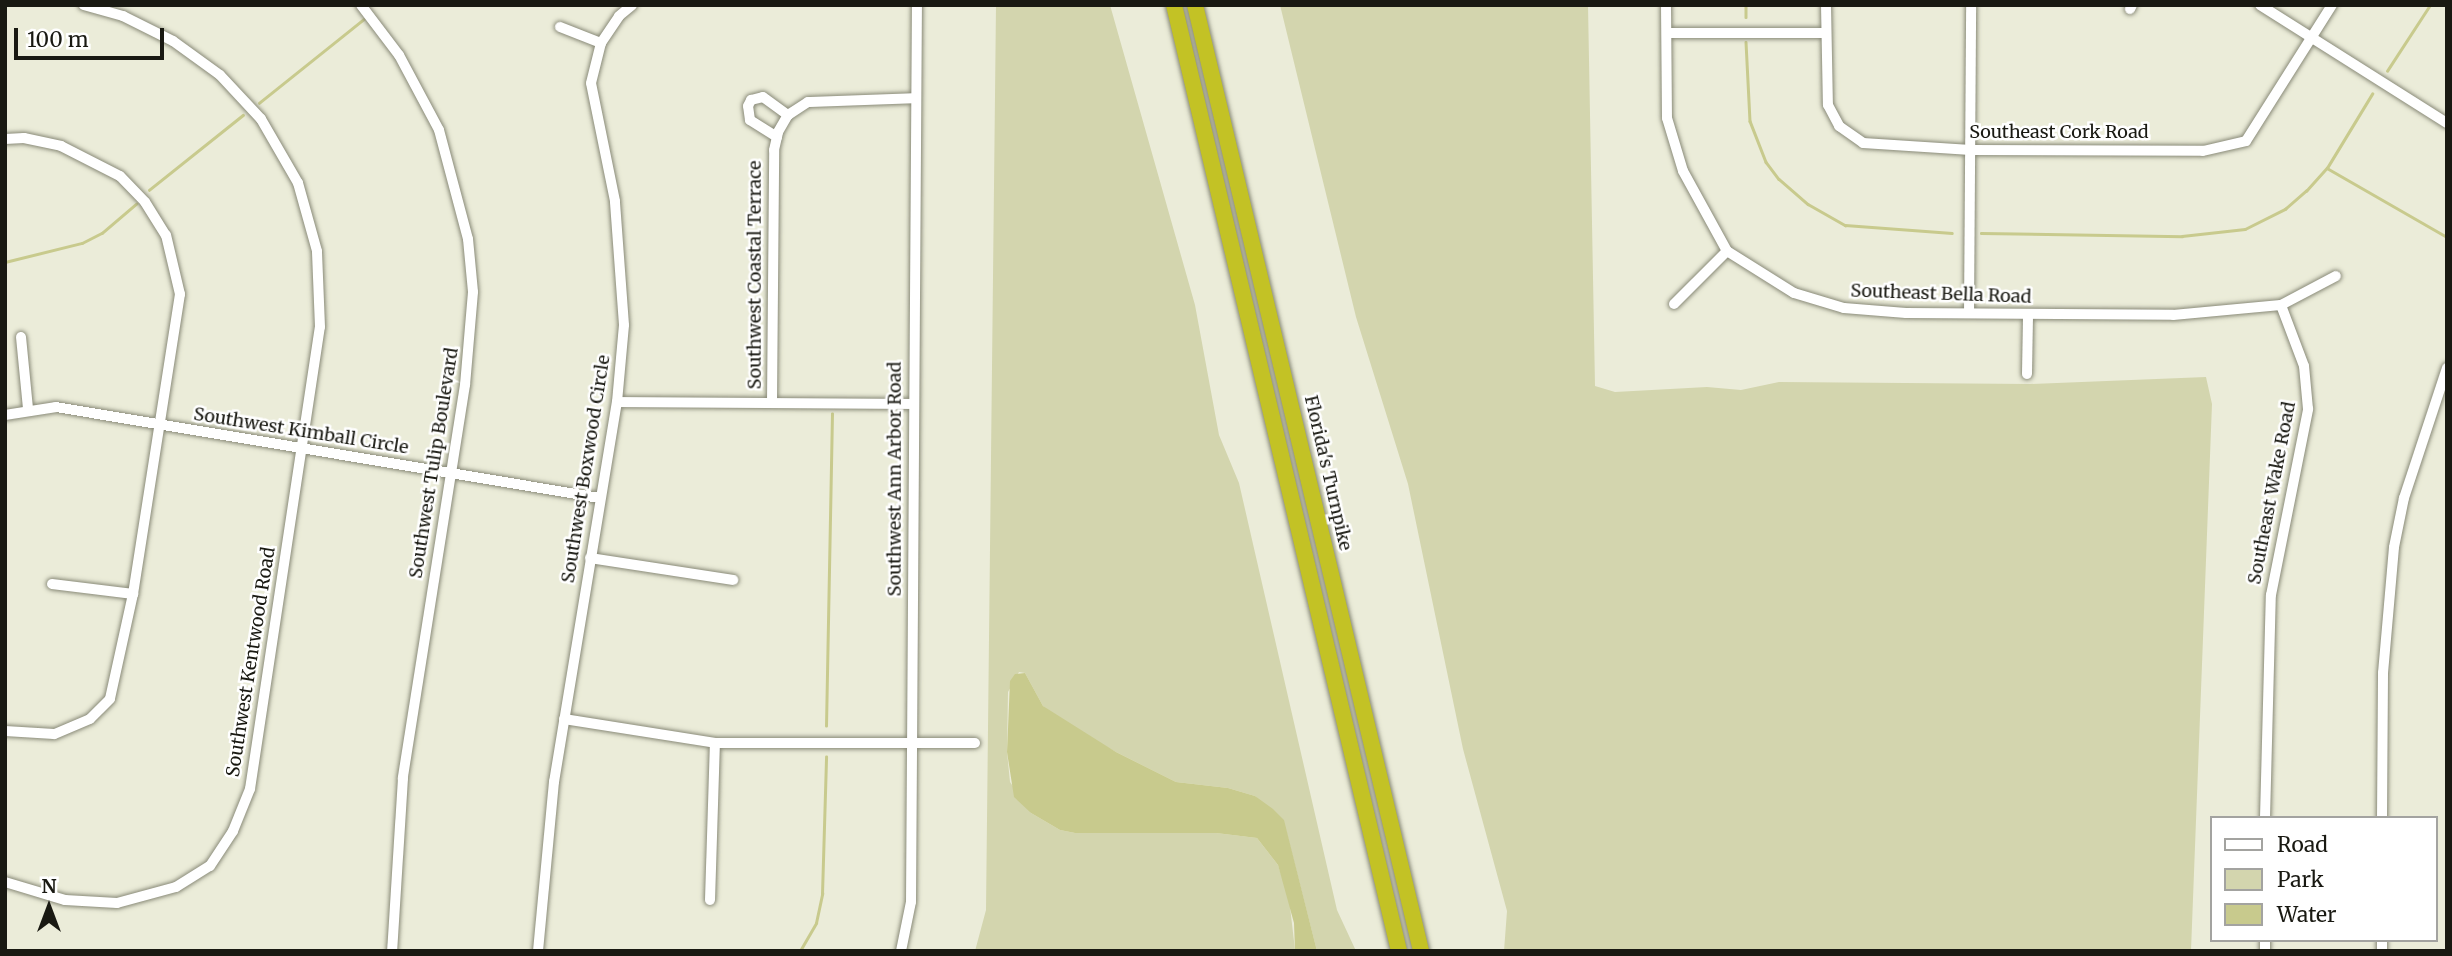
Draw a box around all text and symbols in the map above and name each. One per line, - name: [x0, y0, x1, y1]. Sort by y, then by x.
- scale bar: [18, 14, 168, 58]
- text: 100 m: [27, 26, 89, 53]
- street label: Southeast Cork Road: [1969, 121, 2149, 143]
- street label: Southwest Coastal Terrace: [744, 161, 766, 389]
- street label: Southeast Bella Road: [1850, 280, 2032, 308]
- street label: Southwest Tulip Boulevard: [405, 346, 463, 580]
- street label: Southwest Boxwood Circle: [557, 353, 615, 585]
- street label: Southwest Ann Arbor Road: [884, 362, 906, 596]
- street label: Florida's Turnpike: [1300, 393, 1356, 553]
- street label: Southeast Wake Road: [2244, 400, 2300, 586]
- street label: Southwest Kimball Circle: [192, 403, 410, 459]
- street label: Southwest Kentwood Road: [222, 545, 280, 779]
- legend: [2210, 816, 2438, 942]
- text: Road: [2277, 831, 2328, 858]
- text: Park: [2277, 866, 2324, 893]
- north arrow: [14, 872, 84, 942]
- text: N: [41, 874, 57, 898]
- text: Water: [2277, 901, 2336, 928]

